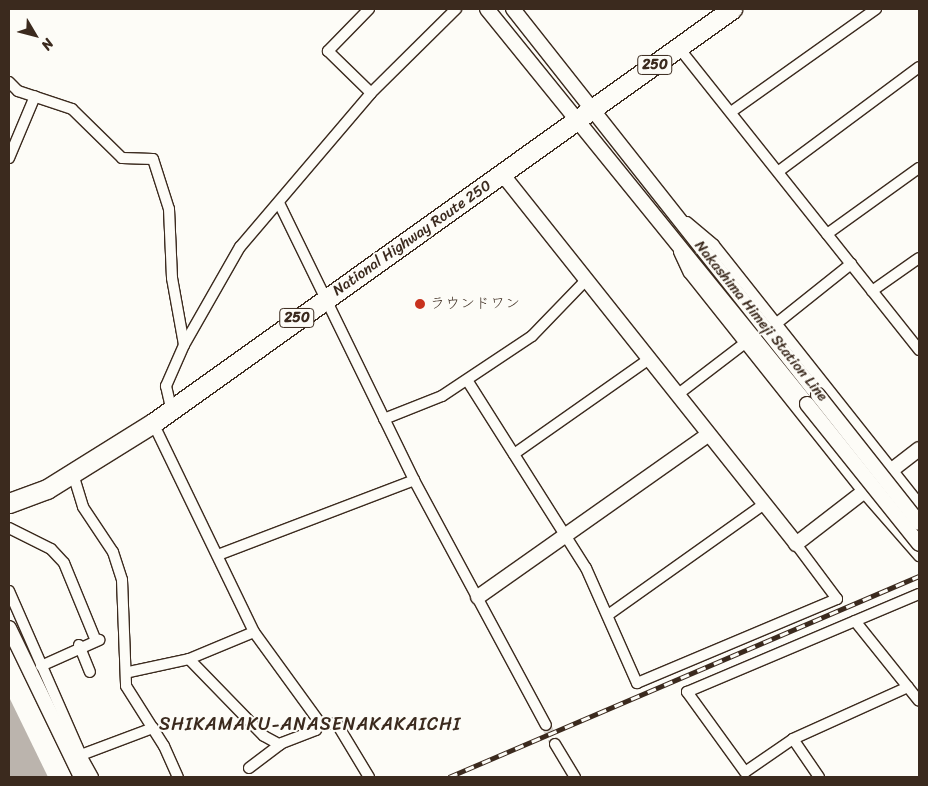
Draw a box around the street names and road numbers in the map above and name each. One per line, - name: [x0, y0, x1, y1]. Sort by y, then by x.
- road number: 250: [636, 54, 674, 76]
- street label: National Highway Route 250: [329, 176, 495, 300]
- street label: Nakashima Himeji Station Line: [690, 237, 832, 405]
- road number: 250: [278, 306, 316, 330]

